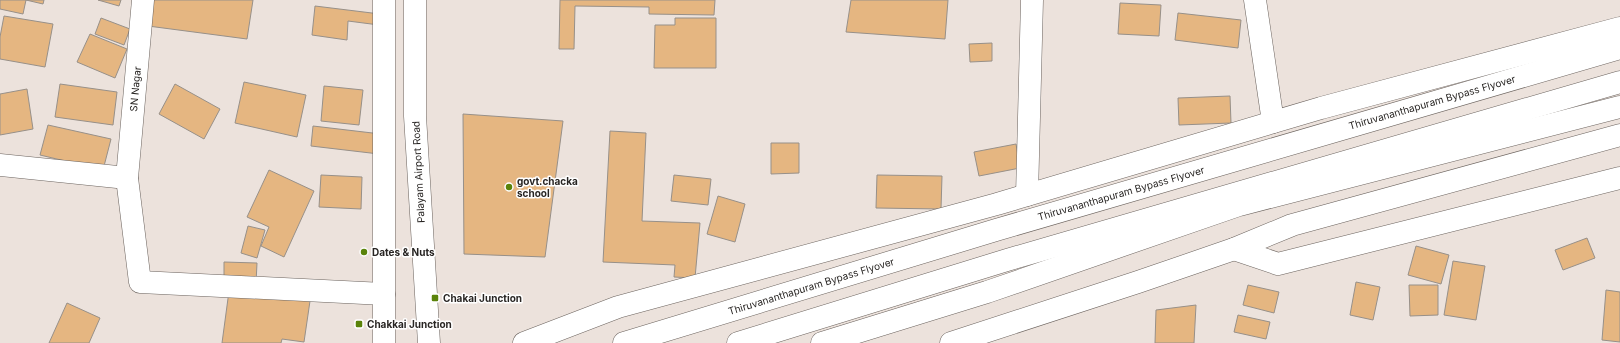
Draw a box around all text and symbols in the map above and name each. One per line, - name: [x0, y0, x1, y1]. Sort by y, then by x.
- street label: SN Nagar: [127, 66, 143, 112]
- street label: Thiruvananthapuram Bypass Flyover: [1347, 72, 1517, 132]
- street label: Palayam Airport Road: [409, 121, 427, 223]
- street label: Thiruvananthapuram Bypass Flyover: [1036, 163, 1206, 223]
- place label: govt.chacka school: [517, 175, 578, 199]
- marker: govt.chacka school: [504, 182, 514, 192]
- place label: Dates & Nuts: [372, 246, 435, 258]
- marker: Dates & Nuts: [359, 247, 369, 257]
- street label: Thiruvananthapuram Bypass Flyover: [727, 255, 896, 317]
- place label: Chakai Junction: [443, 292, 522, 304]
- marker: Chakai Junction: [430, 293, 440, 303]
- place label: Chakkai Junction: [367, 318, 452, 330]
- marker: Chakkai Junction: [354, 319, 364, 329]

